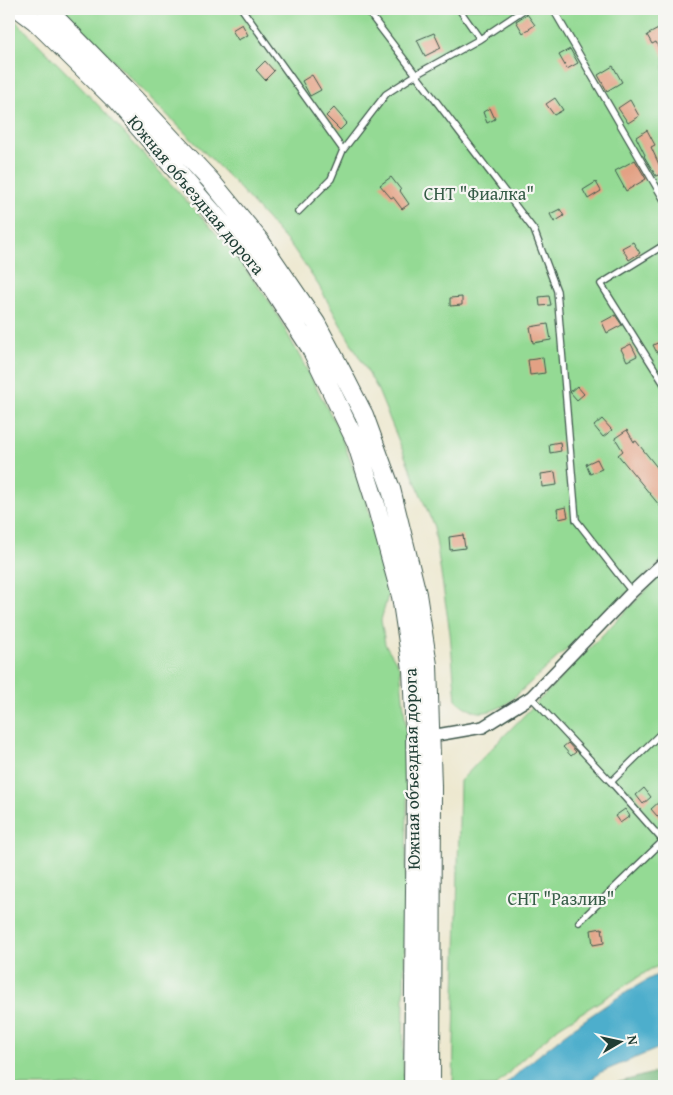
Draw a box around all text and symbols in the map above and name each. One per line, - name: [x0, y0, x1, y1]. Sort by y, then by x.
- street label: Южная объездная дорога: [121, 109, 272, 281]
- park label: СНТ "Фиалка": [424, 180, 534, 207]
- street label: Южная объездная дорога: [396, 667, 427, 870]
- park label: СНТ "Разлив": [507, 885, 615, 912]
- north arrow: [596, 1018, 646, 1068]
- text: N: [622, 1034, 644, 1047]

